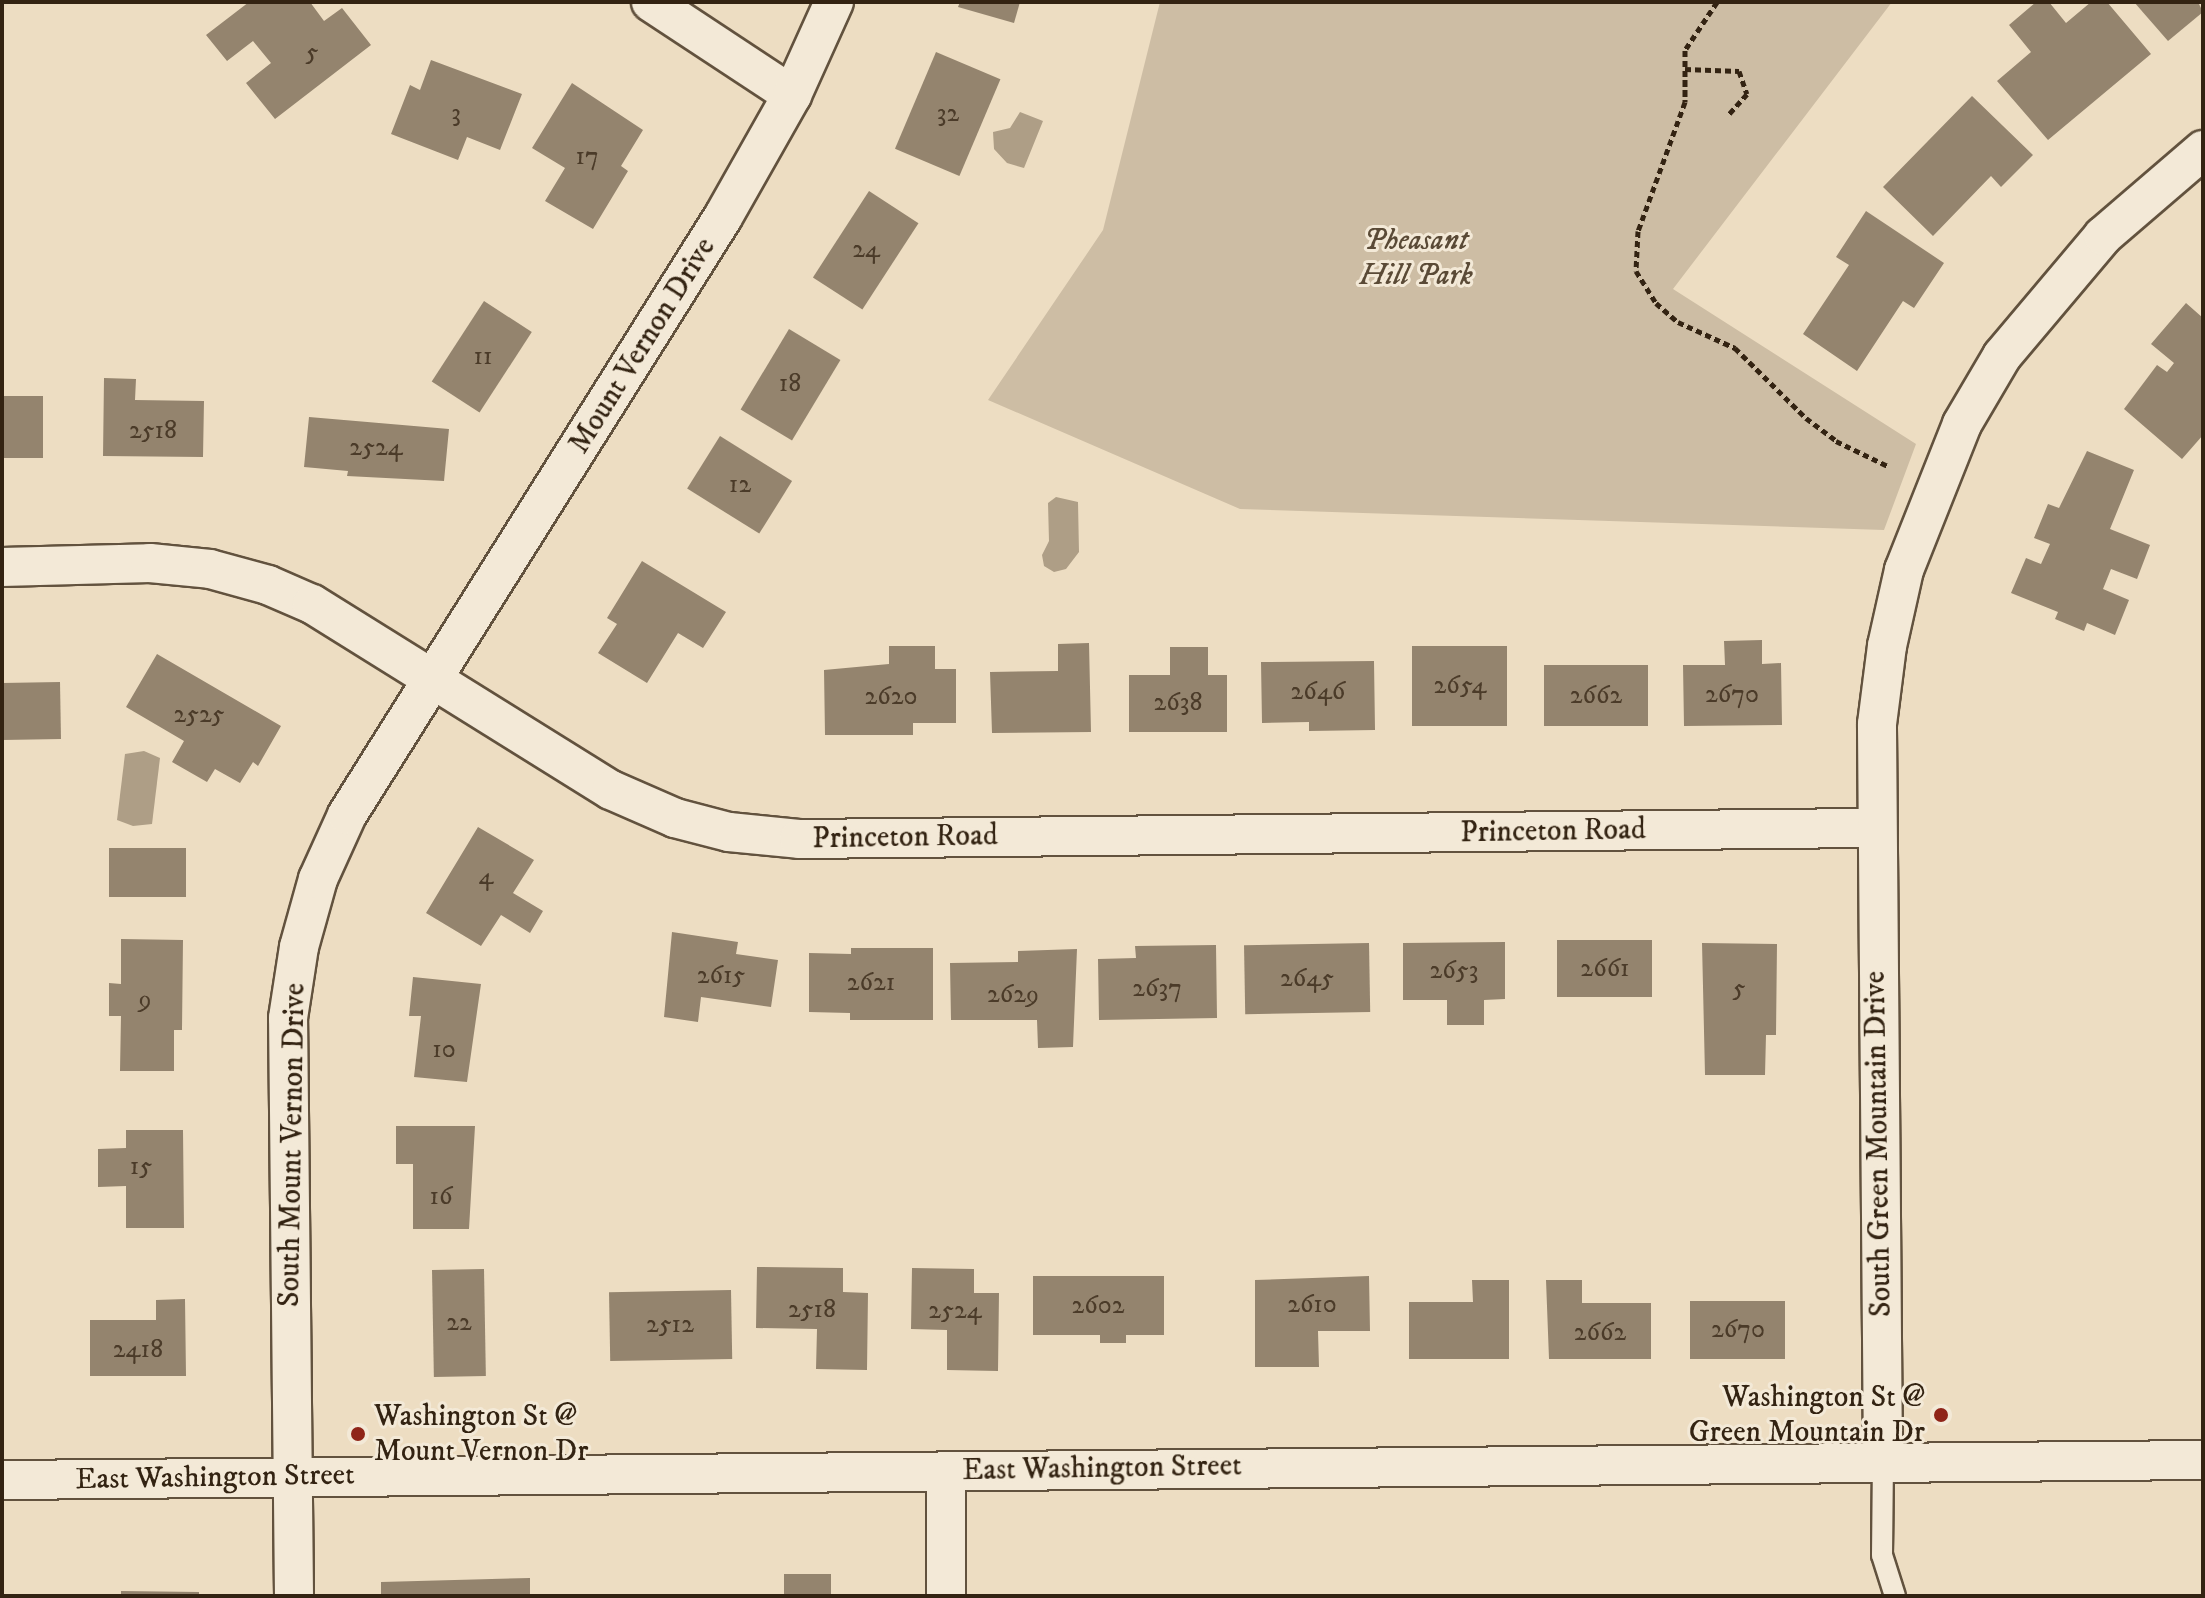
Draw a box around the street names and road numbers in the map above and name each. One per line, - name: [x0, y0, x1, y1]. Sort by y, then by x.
- street label: Mount Vernon Drive: [562, 231, 724, 461]
- street label: Princeton Road: [1460, 812, 1646, 852]
- street label: Princeton Road: [812, 818, 998, 858]
- street label: South Green Mountain Drive: [1858, 971, 1900, 1317]
- street label: South Mount Vernon Drive: [272, 983, 314, 1307]
- street label: East Washington Street: [962, 1449, 1242, 1489]
- street label: East Washington Street: [75, 1458, 355, 1498]

